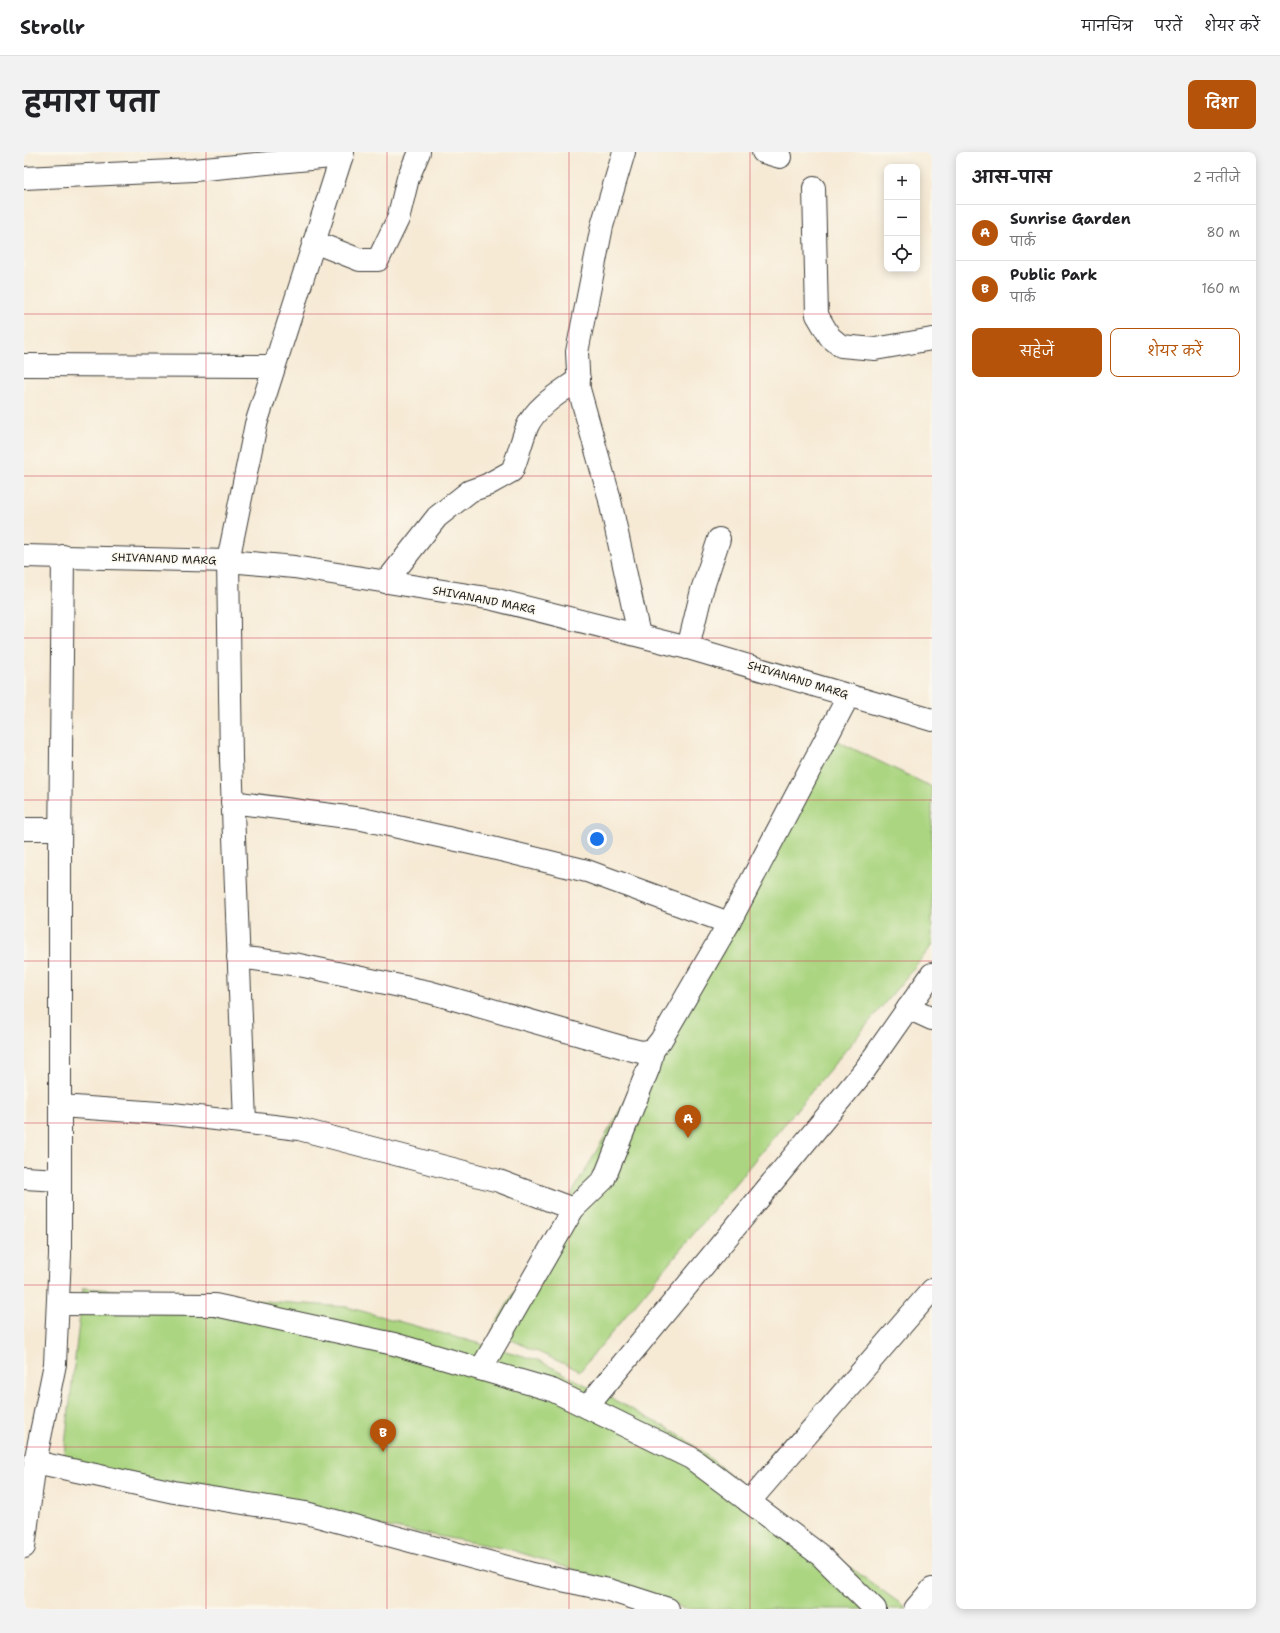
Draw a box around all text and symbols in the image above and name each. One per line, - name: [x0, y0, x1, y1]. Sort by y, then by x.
- text: Strollr: [20, 15, 85, 40]
- text: मानचित्र: [1081, 17, 1133, 35]
- text: परतें: [1155, 17, 1182, 35]
- text: शेयर करें: [1204, 17, 1260, 35]
- button: दिशा: [1188, 80, 1256, 129]
- text: हमारा पता: [24, 83, 158, 121]
- map controls: [884, 164, 920, 272]
- button: +: [884, 164, 920, 200]
- text: आस-पास: [972, 166, 1052, 188]
- text: 2 नतीजे: [1193, 169, 1240, 186]
- button: −: [884, 200, 920, 236]
- text: Sunrise Garden: [1010, 209, 1131, 229]
- text: A: [980, 224, 990, 241]
- text: 80 m: [1206, 224, 1240, 241]
- text: पार्क: [1010, 233, 1036, 250]
- button: locate: [884, 236, 920, 272]
- text: Public Park: [1010, 265, 1097, 285]
- text: B: [981, 280, 989, 297]
- text: 160 m: [1202, 280, 1240, 297]
- text: पार्क: [1010, 289, 1036, 306]
- button: सहेजें: [972, 328, 1102, 377]
- button: शेयर करें: [1110, 328, 1240, 377]
- street label: SHIVANAND MARG: [111, 550, 217, 568]
- street label: SHIVANAND MARG: [431, 583, 537, 617]
- street label: SHIVANAND MARG: [746, 658, 851, 703]
- your location: [587, 829, 607, 849]
- pin: A: [675, 1105, 701, 1138]
- pin: B: [370, 1419, 396, 1452]

